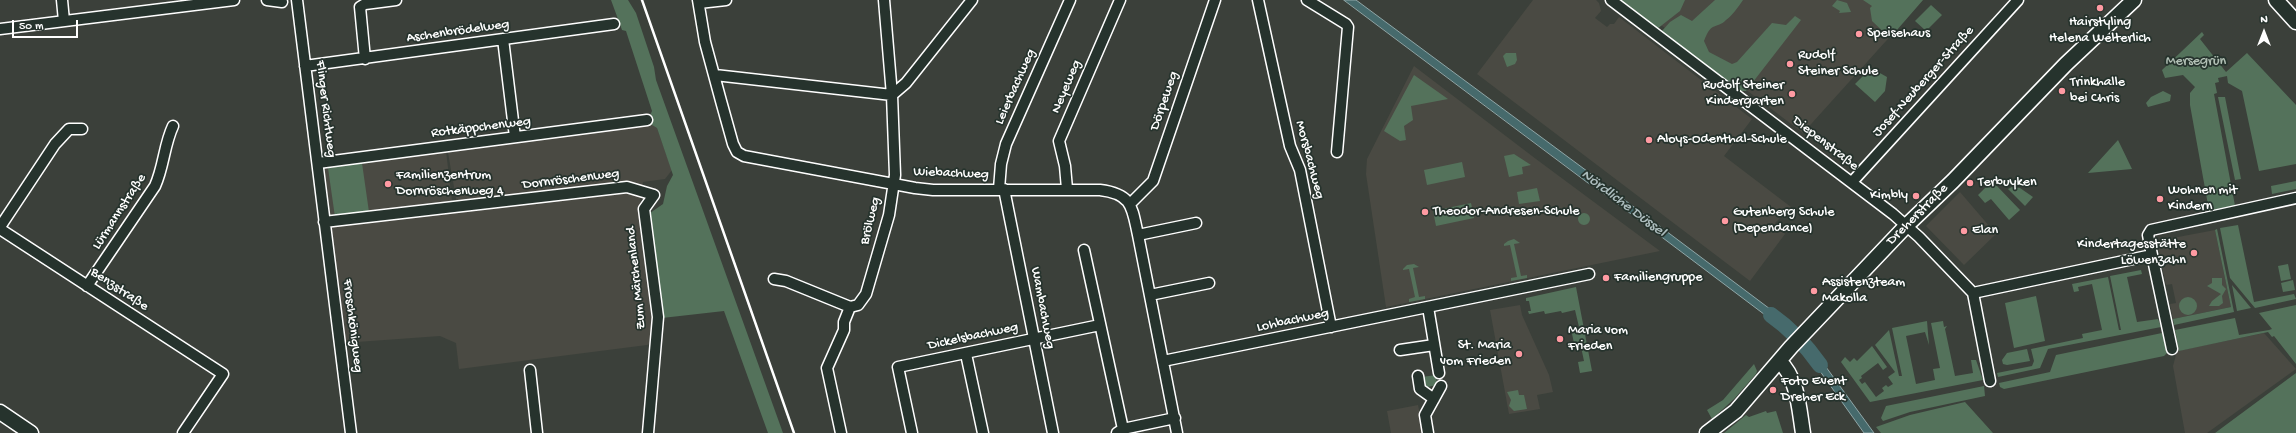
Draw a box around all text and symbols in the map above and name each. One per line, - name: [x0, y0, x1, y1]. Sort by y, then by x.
- marker: Hairstyling Helena Welterlich: [2095, 3, 2105, 13]
- scale bar: [14, 12, 80, 38]
- north arrow: [2244, 12, 2284, 52]
- text: N: [2260, 14, 2268, 26]
- place label: Hairstyling Helena Welterlich: [2049, 15, 2151, 48]
- street label: Aschenbrödelweg: [405, 16, 511, 48]
- text: 50 m: [19, 20, 44, 34]
- street label: Josef-Neuberger-Straße: [1870, 23, 1978, 141]
- place label: Speisehaus: [1867, 26, 1930, 42]
- marker: Speisehaus: [1854, 29, 1864, 39]
- street label: Leierbachweg: [992, 47, 1040, 127]
- place label: Rudolf Steiner Schule: [1798, 48, 1878, 80]
- park label: Mersegrün: [2166, 54, 2226, 70]
- street label: Neyeweg: [1048, 58, 1086, 116]
- street label: Flinger Richtweg: [311, 59, 339, 159]
- marker: Rudolf Steiner Schule: [1785, 59, 1795, 69]
- street label: Dörpeweg: [1147, 69, 1183, 133]
- place label: Trinkhalle bei Chris: [2070, 75, 2125, 108]
- place label: Rudolf Steiner Kindergarten: [1703, 78, 1784, 110]
- marker: Trinkhalle bei Chris: [2057, 86, 2067, 96]
- marker: Rudolf Steiner Kindergarten: [1787, 89, 1797, 99]
- street label: Diepenstraße: [1789, 113, 1861, 175]
- street label: Rotkäppchenweg: [430, 114, 532, 142]
- street label: Morsbachweg: [1290, 119, 1328, 201]
- place label: Aloys-Odenthal-Schule: [1657, 132, 1787, 148]
- marker: Aloys-Odenthal-Schule: [1644, 135, 1654, 145]
- street label: Wiebachweg: [913, 164, 989, 184]
- street label: Dornröschenweg: [522, 166, 620, 194]
- water label: Nördliche Düssel: [1577, 166, 1669, 242]
- place label: Familienzentrum Dornröschenweg 4: [396, 168, 504, 200]
- street label: Lürmannstraße: [89, 171, 151, 253]
- place label: Terbuyken: [1978, 175, 2037, 191]
- marker: Terbuyken: [1965, 178, 1975, 188]
- marker: Familienzentrum Dornröschenweg 4: [383, 179, 393, 189]
- street label: Dreherstraße: [1884, 181, 1952, 249]
- place label: Wohnen mit Kindern: [2168, 183, 2237, 216]
- place label: Kimbly: [1870, 188, 1908, 204]
- marker: Kimbly: [1911, 191, 1921, 201]
- marker: Wohnen mit Kindern: [2155, 194, 2165, 204]
- street label: Brölweg: [857, 195, 885, 247]
- place label: Theodor-Andresen-Schule: [1433, 204, 1580, 220]
- place label: Gutenberg Schule (Dependance): [1733, 205, 1834, 238]
- marker: Theodor-Andresen-Schule: [1420, 207, 1430, 217]
- marker: Gutenberg Schule (Dependance): [1720, 216, 1730, 226]
- place label: Elan: [1972, 223, 1998, 239]
- street label: Zum Märchenland: [623, 226, 651, 330]
- marker: Elan: [1959, 226, 1969, 236]
- place label: Kindertagesstätte Löwenzahn: [2077, 237, 2186, 270]
- marker: Kindertagesstätte Löwenzahn: [2189, 248, 2199, 258]
- street label: Benzstraße: [87, 264, 151, 316]
- street label: Wambachweg: [1026, 266, 1058, 350]
- place label: Familiengruppe: [1614, 270, 1702, 286]
- marker: Familiengruppe: [1601, 273, 1611, 283]
- place label: Assistenzteam Makolla: [1822, 275, 1905, 308]
- street label: Froschkönigweg: [338, 278, 366, 374]
- marker: Assistenzteam Makolla: [1809, 286, 1819, 296]
- street label: Lohbachweg: [1255, 305, 1331, 337]
- street label: Dickelsbachweg: [926, 319, 1020, 355]
- place label: Maria vom Frieden: [1568, 323, 1628, 356]
- marker: Maria vom Frieden: [1555, 334, 1565, 344]
- place label: St. Maria vom Frieden: [1440, 338, 1511, 370]
- marker: St. Maria vom Frieden: [1514, 349, 1524, 359]
- place label: Foto Event Dreher Eck: [1781, 374, 1846, 406]
- marker: Foto Event Dreher Eck: [1768, 385, 1778, 395]

